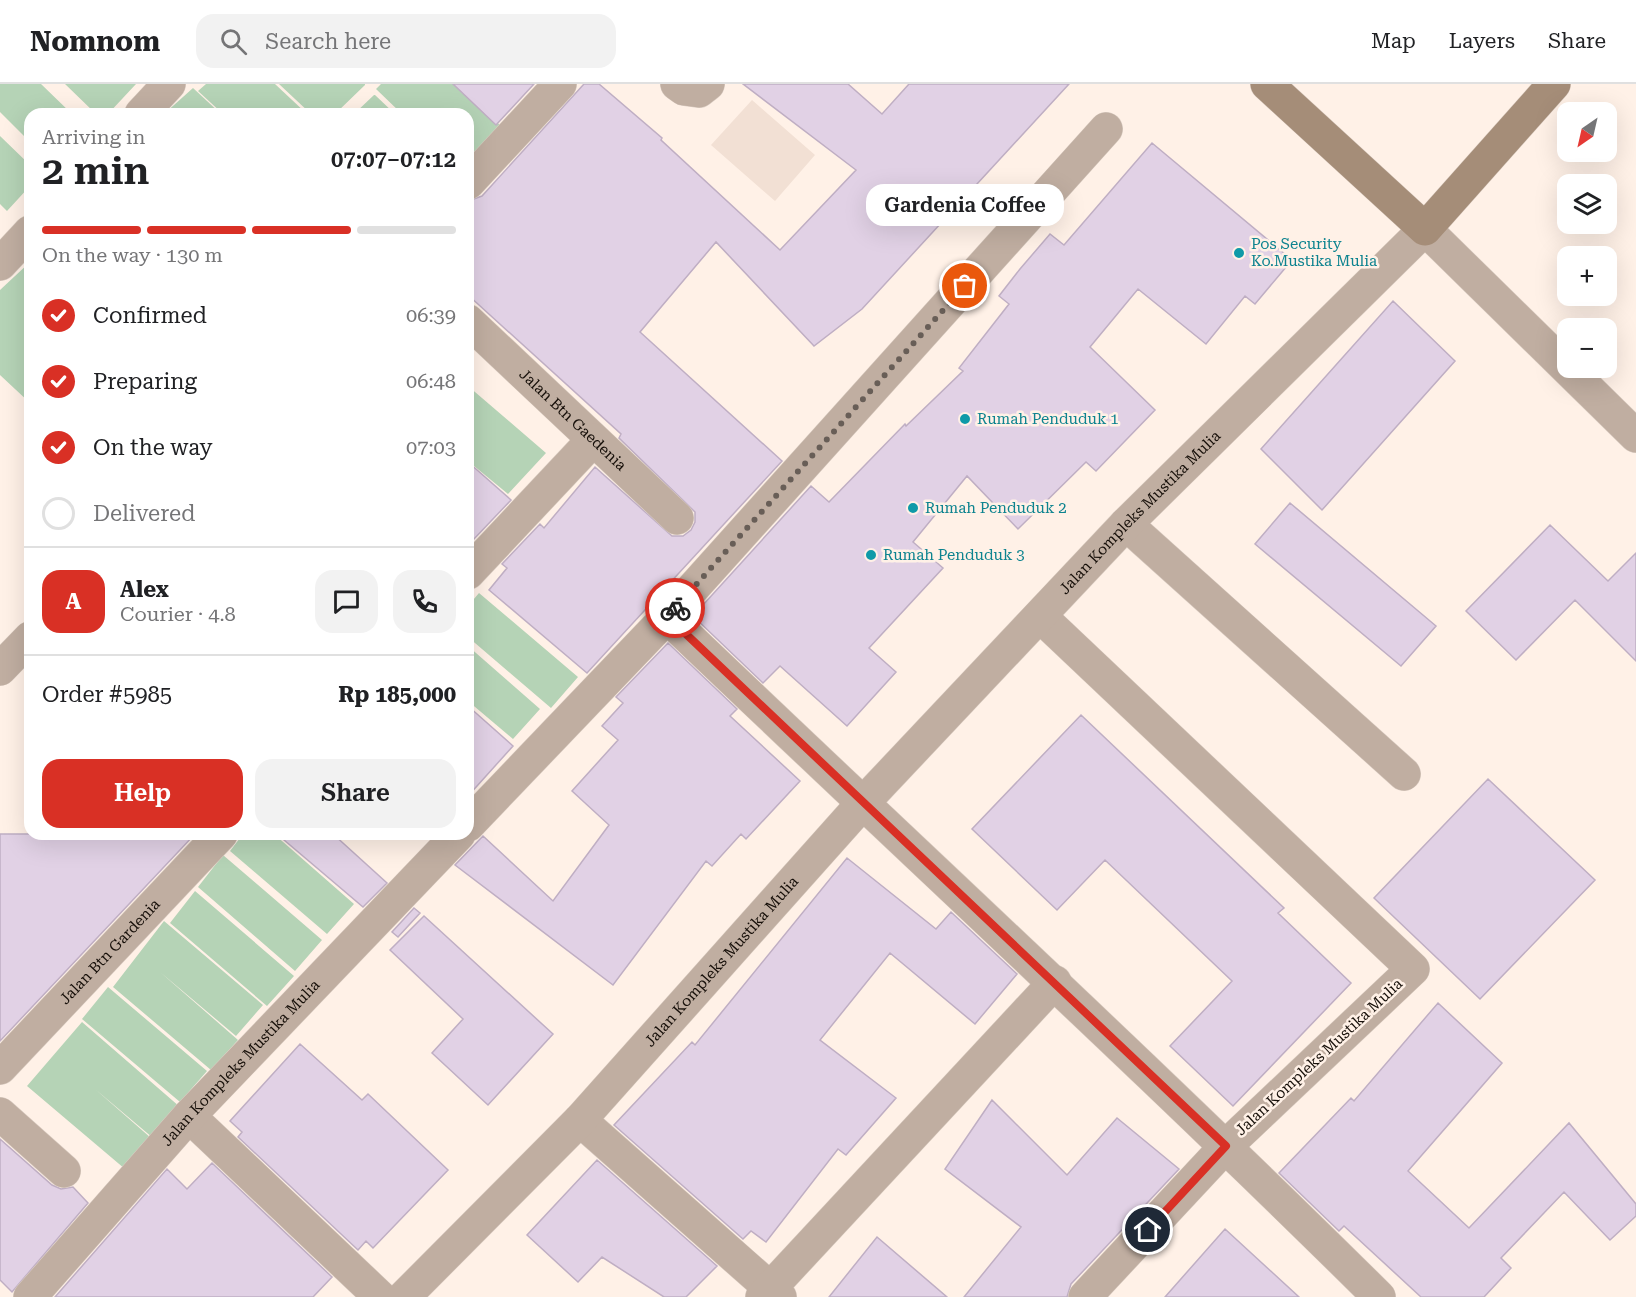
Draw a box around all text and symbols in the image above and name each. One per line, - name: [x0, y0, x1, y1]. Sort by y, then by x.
- search box: [196, 14, 616, 68]
- text: Nomnom: [30, 25, 160, 58]
- icon: search: [217, 25, 250, 58]
- text: Search here: [265, 29, 391, 54]
- text: Map: [1371, 29, 1416, 53]
- text: Layers: [1449, 29, 1515, 53]
- text: Share: [1548, 29, 1606, 53]
- north arrow: [1557, 102, 1617, 162]
- map controls: [1557, 102, 1617, 378]
- text: Arriving in: [42, 125, 145, 149]
- text: 07:07–07:12: [331, 147, 456, 172]
- text: 2 min: [42, 148, 149, 194]
- button: layers: [1557, 174, 1617, 234]
- callout: Gardenia Coffee: [866, 184, 1064, 226]
- text: Gardenia Coffee: [884, 193, 1046, 217]
- place label: Pos Security Ko.Mustika Mulia: [1251, 235, 1377, 270]
- text: On the way · 130 m: [42, 243, 223, 267]
- marker: Pos Security Ko.Mustika Mulia: [1232, 246, 1246, 260]
- button: +: [1557, 246, 1617, 306]
- pin: [939, 260, 990, 311]
- icon: bag: [948, 269, 981, 302]
- icon: check: [42, 299, 75, 332]
- text: Confirmed: [93, 303, 207, 328]
- text: 06:39: [406, 303, 456, 327]
- button: −: [1557, 318, 1617, 378]
- icon: check: [42, 365, 75, 398]
- street label: Jalan Btn Gaedenia: [516, 365, 630, 474]
- text: Preparing: [93, 369, 197, 394]
- text: 06:48: [406, 369, 456, 393]
- place label: Rumah Penduduk 1: [977, 410, 1119, 428]
- marker: Rumah Penduduk 1: [958, 412, 972, 426]
- street label: Jalan Kompleks Mustika Mulia: [1056, 427, 1224, 598]
- icon: check: [42, 431, 75, 464]
- text: On the way: [93, 435, 213, 460]
- text: 07:03: [406, 435, 456, 459]
- place label: Rumah Penduduk 2: [925, 499, 1067, 517]
- text: Delivered: [93, 501, 195, 526]
- marker: Rumah Penduduk 2: [906, 501, 920, 515]
- place label: Rumah Penduduk 3: [883, 546, 1025, 564]
- marker: Rumah Penduduk 3: [864, 548, 878, 562]
- button: chat: [315, 570, 378, 633]
- button: phone: [393, 570, 456, 633]
- text: Alex: [120, 577, 169, 602]
- courier: [645, 578, 705, 638]
- text: A: [66, 589, 81, 614]
- icon: bike: [659, 592, 692, 625]
- text: Courier · 4.8: [120, 602, 236, 626]
- text: Order #5985: [42, 682, 172, 707]
- text: Rp 185,000: [338, 682, 456, 707]
- button: Help: [42, 759, 243, 828]
- button: Share: [255, 759, 456, 828]
- street label: Jalan Kompleks Mustika Mulia: [641, 873, 802, 1050]
- street label: Jalan Btn Gardenia: [56, 895, 164, 1008]
- street label: Jalan Kompleks Mustika Mulia: [1232, 975, 1406, 1139]
- street label: Jalan Kompleks Mustika Mulia: [158, 976, 324, 1150]
- pin: [1122, 1204, 1173, 1255]
- icon: home: [1131, 1213, 1164, 1246]

